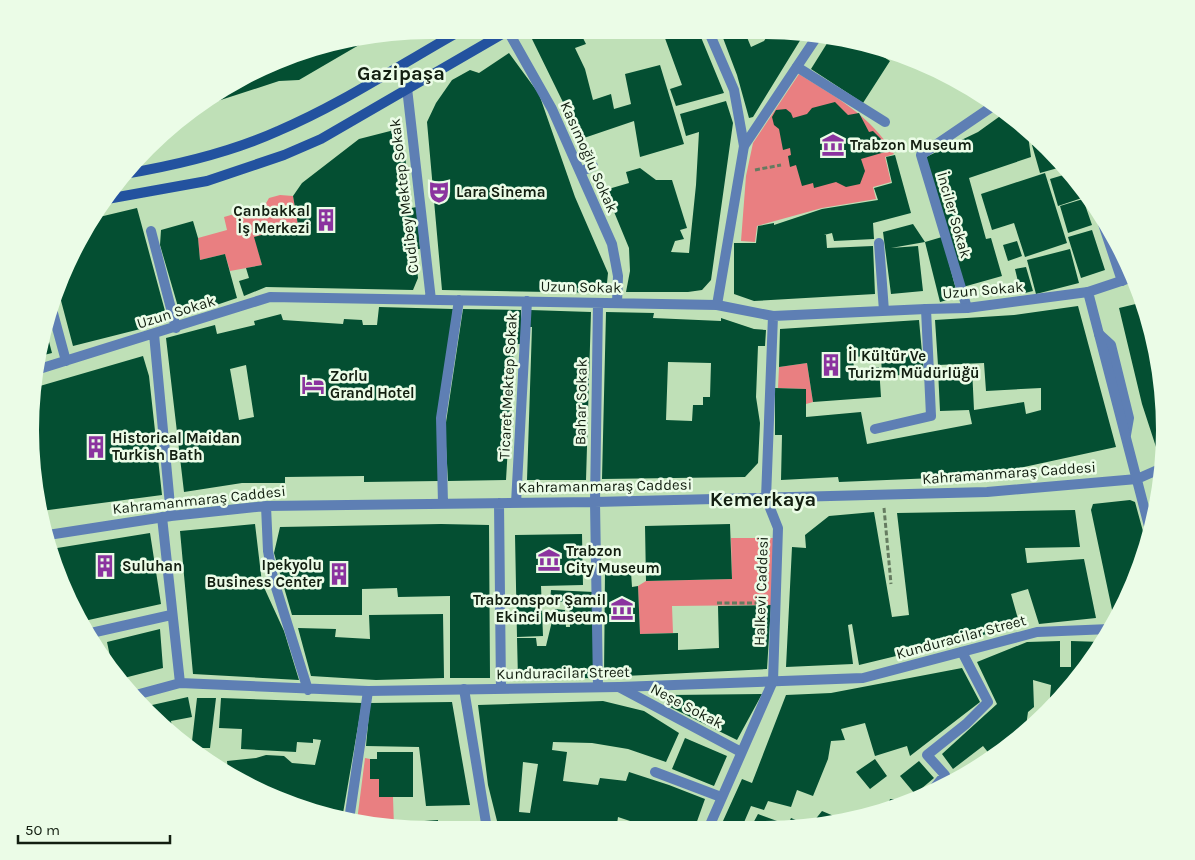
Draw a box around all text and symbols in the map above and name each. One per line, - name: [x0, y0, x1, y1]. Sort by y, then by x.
- district label: Gazipaşa: [357, 62, 445, 85]
- street label: Kasımoğlu Sokak: [556, 99, 622, 215]
- street label: Cudibey Mektep Sokak: [386, 118, 422, 274]
- museum icon: Trabzon Museum: [820, 132, 846, 158]
- place label: Trabzon Museum: [850, 136, 972, 154]
- street label: İnciler Sokak: [933, 170, 975, 260]
- theatre icon: Lara Sinema: [426, 179, 452, 205]
- place label: Lara Sinema: [456, 183, 545, 201]
- place label: Canbakkal İş Merkezi: [233, 202, 310, 237]
- building icon: Canbakkal İş Merkezi: [313, 207, 339, 233]
- street label: Uzun Sokak: [540, 277, 622, 297]
- street label: Uzun Sokak: [942, 278, 1024, 302]
- street label: Uzun Sokak: [135, 292, 217, 332]
- street label: Ticaret Mektep Sokak: [495, 312, 521, 460]
- place label: İl Kültür Ve Turizm Müdürlüğü: [848, 346, 980, 382]
- building icon: İl Kültür Ve Turizm Müdürlüğü: [818, 352, 844, 378]
- street label: Bahar Sokak: [571, 359, 591, 445]
- place label: Zorlu Grand Hotel: [330, 367, 415, 402]
- hotel icon: Zorlu Grand Hotel: [300, 372, 326, 398]
- place label: Historical Maidan Turkish Bath: [112, 429, 240, 464]
- building icon: Historical Maidan Turkish Bath: [83, 434, 109, 460]
- street label: Kahramanmaraş Caddesi: [922, 458, 1096, 488]
- street label: Kahramanmaraş Caddesi: [518, 475, 692, 497]
- street label: Kahramanmaraş Caddesi: [111, 482, 287, 518]
- district label: Kemerkaya: [710, 488, 816, 511]
- street label: Halkevi Caddesi: [750, 536, 772, 646]
- place label: Trabzon City Museum: [566, 542, 660, 577]
- museum icon: Trabzon City Museum: [536, 547, 562, 573]
- building icon: Suluhan: [92, 553, 118, 579]
- place label: Ipekyolu Business Center: [207, 556, 322, 591]
- place label: Suluhan: [122, 557, 182, 575]
- building icon: Ipekyolu Business Center: [326, 561, 352, 587]
- place label: Trabzonspor Şamil Ekinci Museum: [473, 591, 606, 626]
- museum icon: Trabzonspor Şamil Ekinci Museum: [609, 596, 635, 622]
- street label: Kunduracilar Street: [894, 611, 1028, 663]
- street label: Kunduracilar Street: [496, 663, 630, 683]
- street label: Neşe Sokak: [648, 679, 726, 733]
- scale bar: [18, 812, 170, 844]
- text: 50 m: [25, 821, 60, 839]

